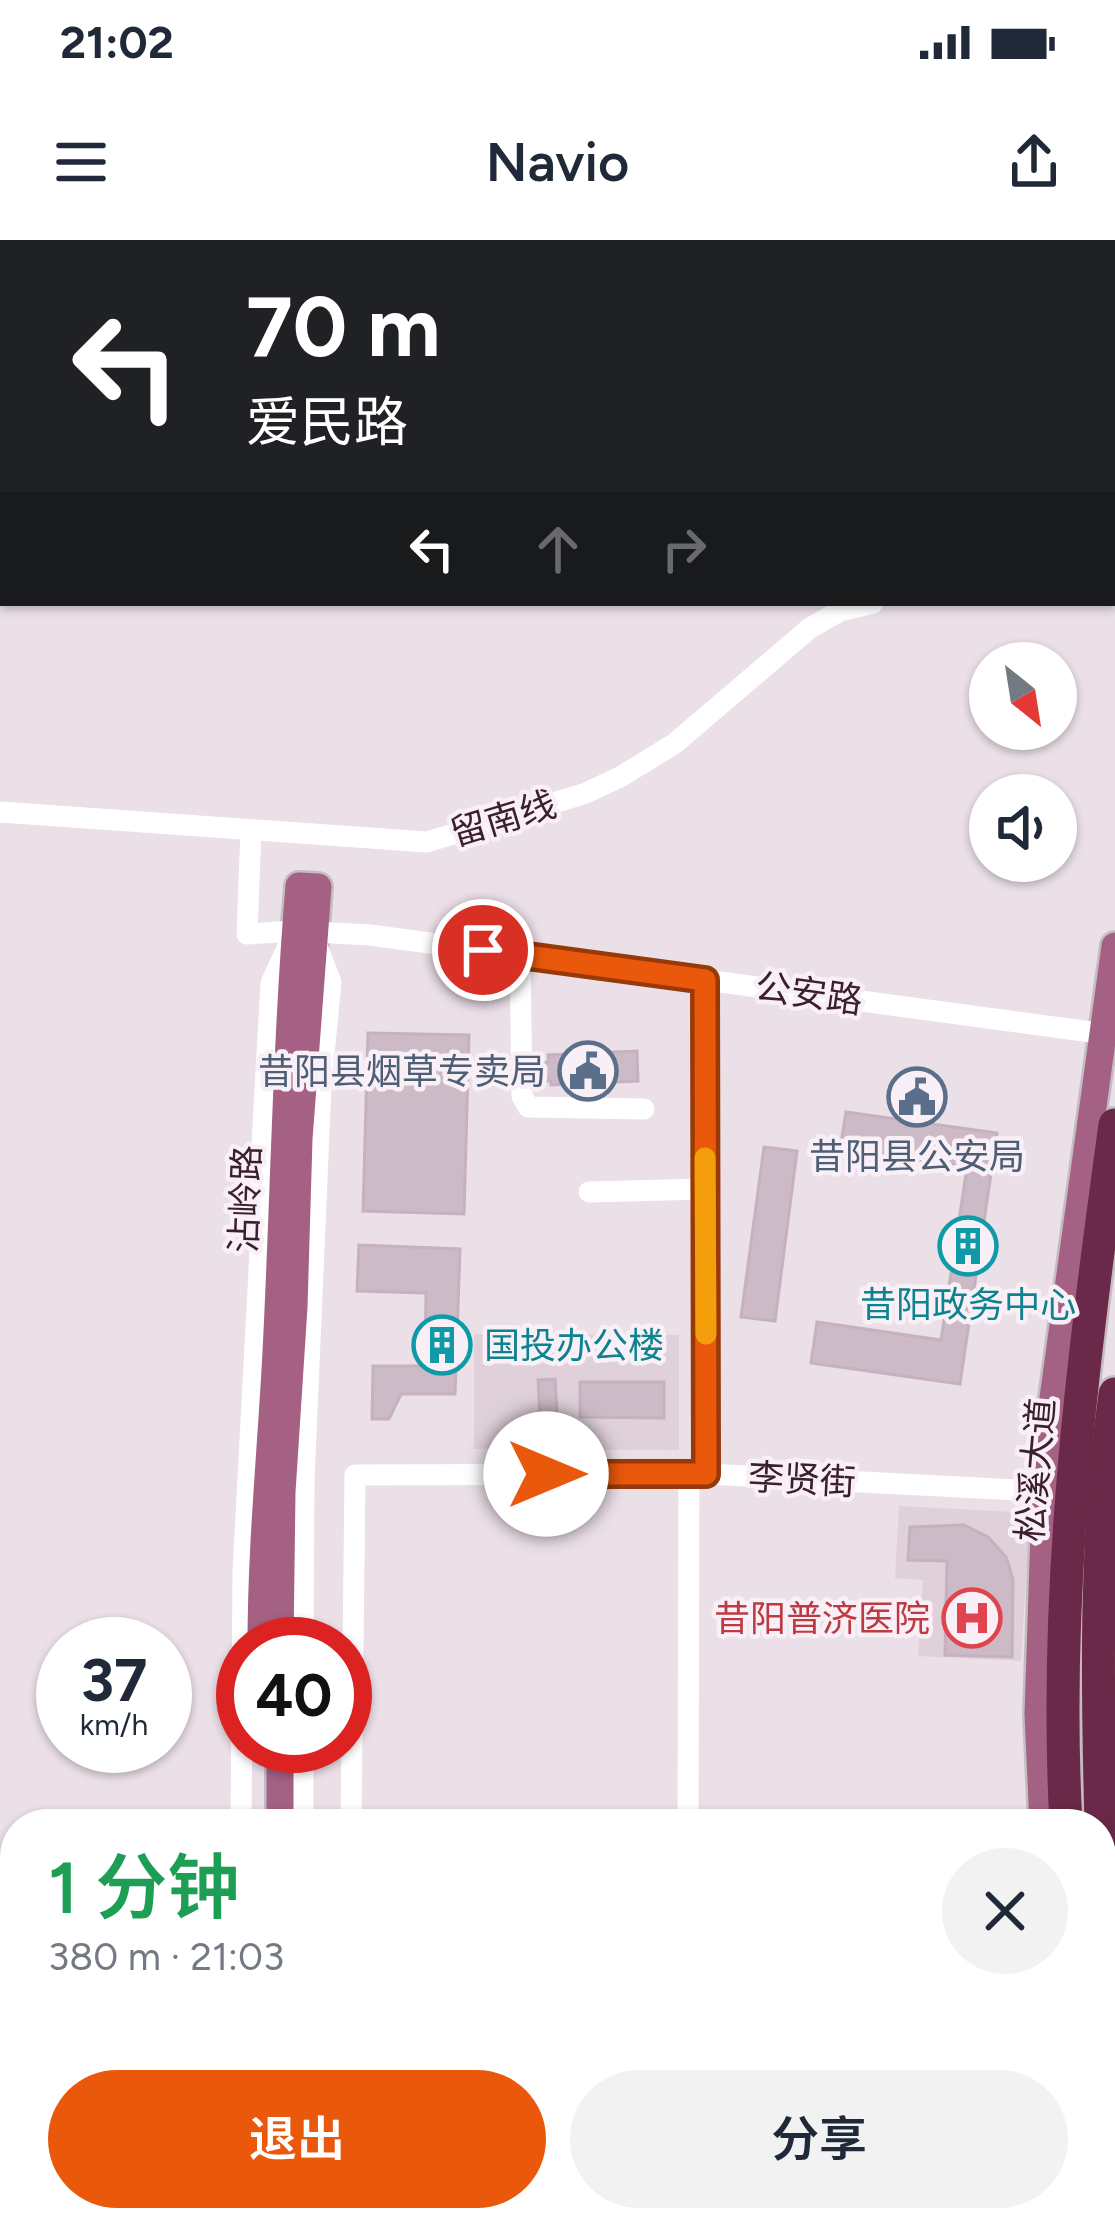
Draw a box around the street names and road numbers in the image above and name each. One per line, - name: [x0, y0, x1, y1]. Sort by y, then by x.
- street label: 留南线: [445, 782, 561, 855]
- street label: 公安路: [752, 965, 865, 1022]
- street label: 沾岭路: [222, 1144, 269, 1254]
- street label: 松溪大道: [1008, 1396, 1063, 1544]
- street label: 李贤街: [747, 1455, 857, 1504]

